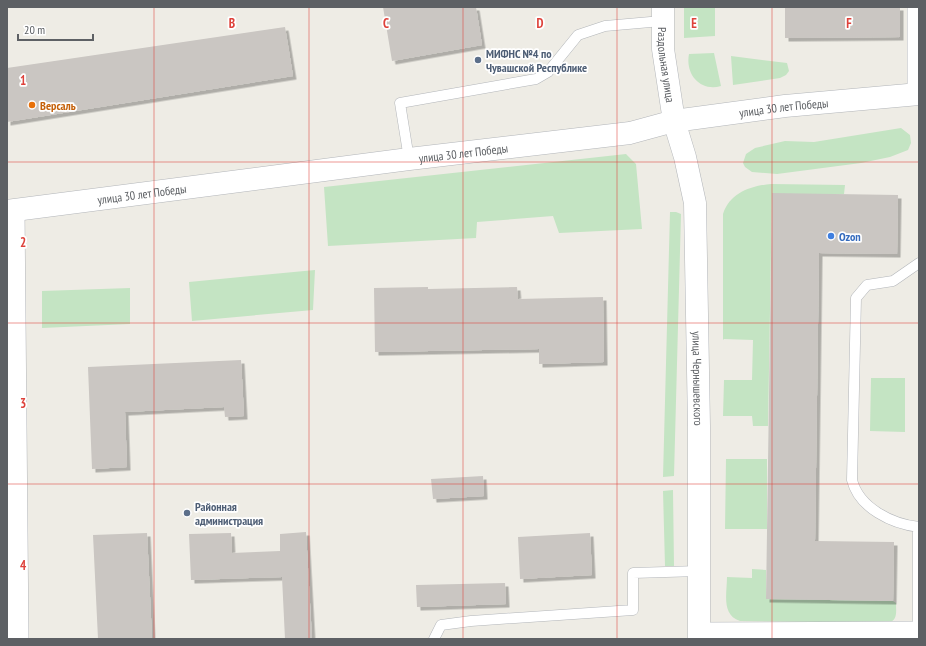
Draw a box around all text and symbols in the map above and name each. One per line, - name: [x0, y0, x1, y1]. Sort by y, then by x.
- text: B: [229, 15, 235, 32]
- text: C: [383, 15, 389, 32]
- text: D: [537, 15, 544, 32]
- text: E: [691, 15, 697, 32]
- text: F: [846, 15, 852, 32]
- scale bar: [18, 16, 93, 42]
- text: 20 m: [24, 22, 45, 37]
- street label: Раздольная улица: [655, 27, 679, 104]
- place label: МИФНС №4 по Чувашской Республике: [486, 46, 587, 75]
- marker: МИФНС №4 по Чувашской Республике: [473, 55, 483, 65]
- text: 1: [20, 72, 26, 89]
- street label: улица 30 лет Победы: [738, 95, 829, 120]
- place label: Версаль: [40, 98, 76, 113]
- marker: Версаль: [27, 100, 37, 110]
- street label: улица 30 лет Победы: [418, 140, 509, 165]
- street label: улица 30 лет Победы: [96, 180, 187, 207]
- place label: Ozon: [839, 229, 861, 244]
- marker: Ozon: [826, 231, 836, 241]
- text: 2: [20, 234, 26, 251]
- street label: улица Чернышевского: [690, 331, 706, 426]
- text: 3: [20, 395, 26, 412]
- place label: Районная администрация: [195, 499, 263, 528]
- marker: Районная администрация: [182, 508, 192, 518]
- text: 4: [20, 557, 27, 574]

